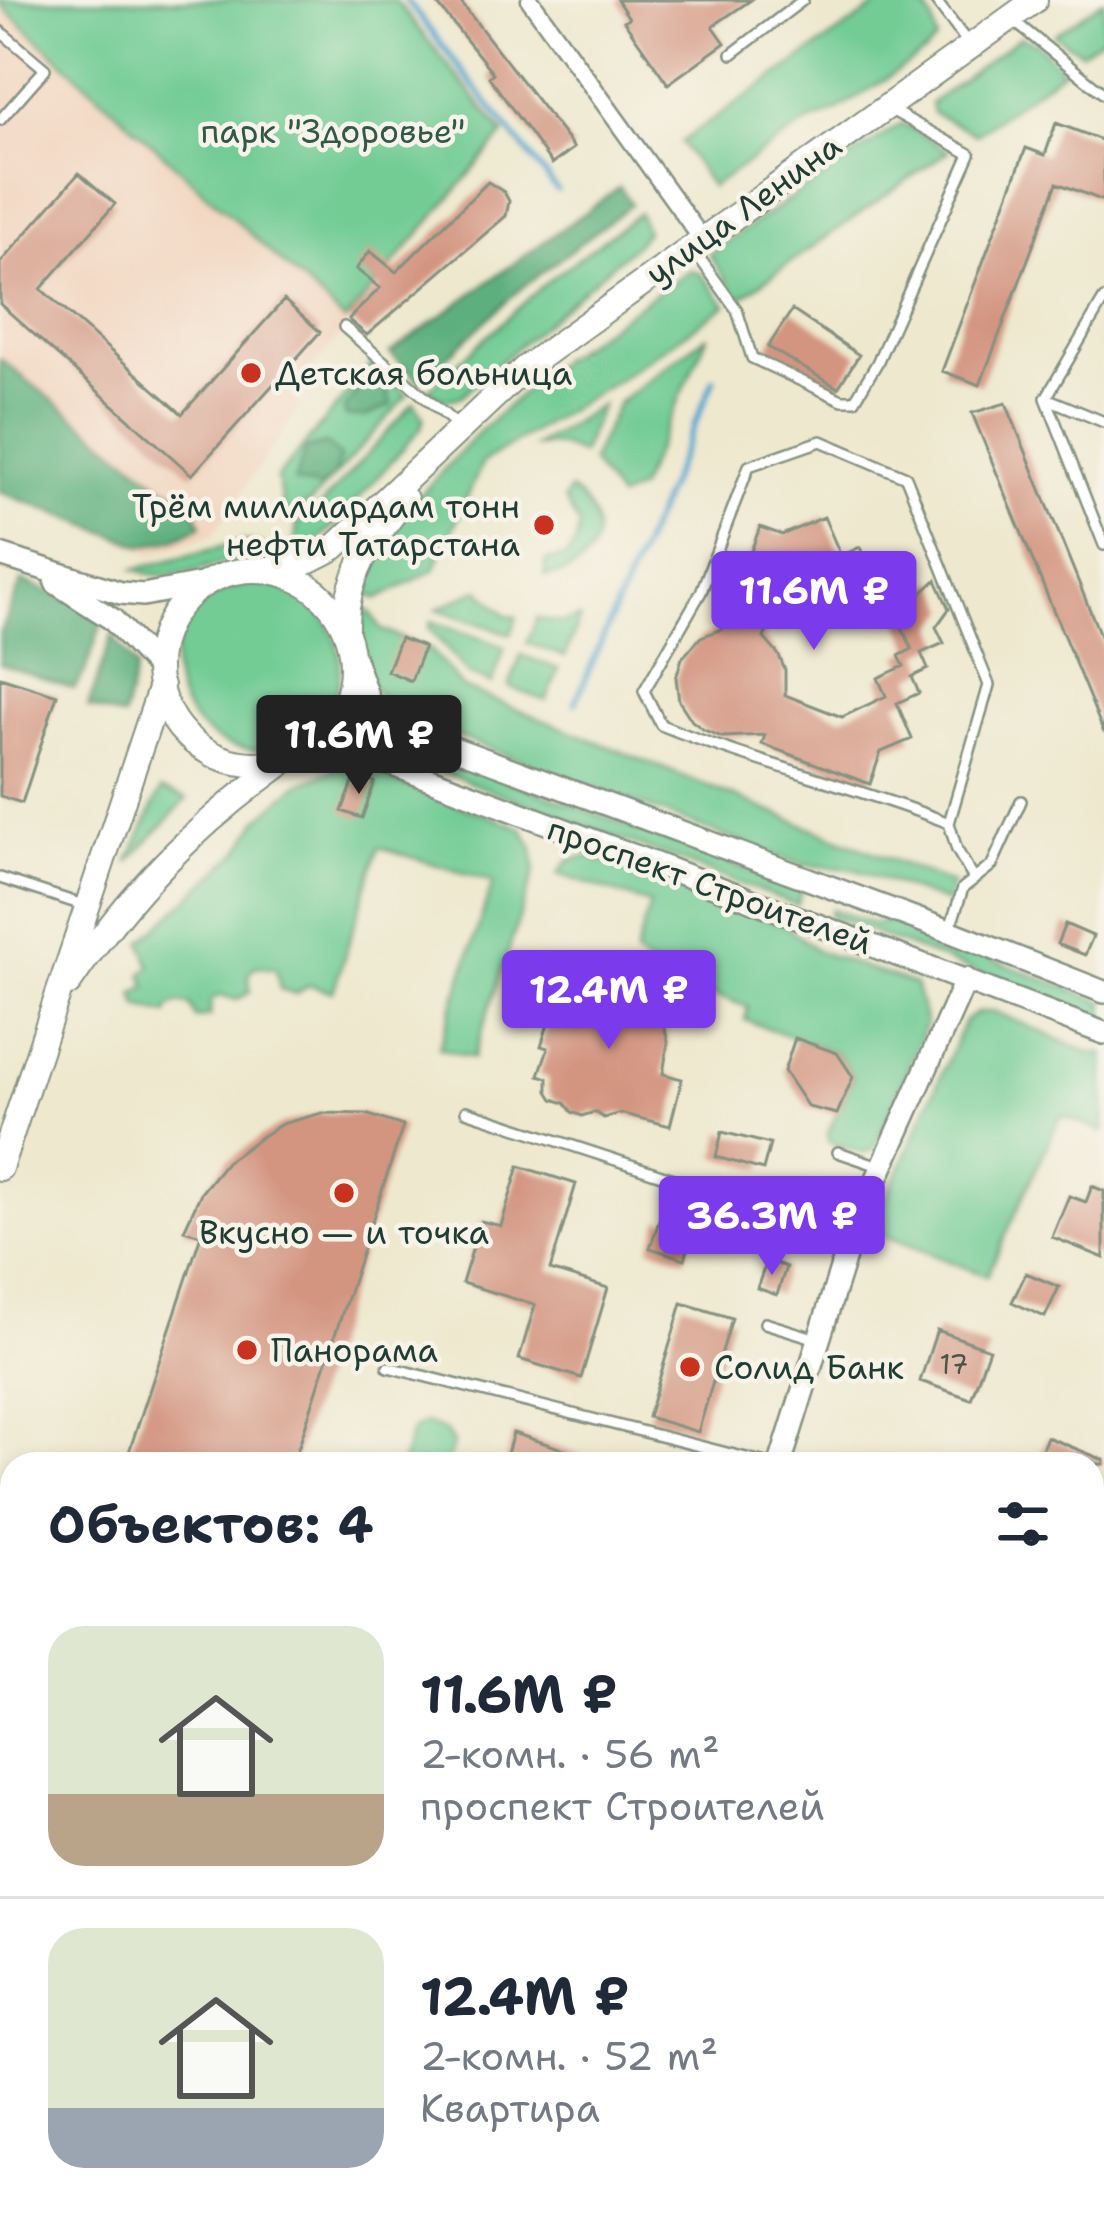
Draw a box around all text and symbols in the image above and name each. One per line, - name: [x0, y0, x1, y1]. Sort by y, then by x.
- park label: парк "Здоровье": [201, 109, 465, 154]
- street label: улица Ленина: [636, 123, 850, 296]
- place label: Детская больница: [275, 351, 572, 396]
- marker: Детская больница: [238, 360, 264, 386]
- place label: Трём миллиардам тонн нефти Татарстана: [132, 484, 520, 567]
- marker: Трём миллиардам тонн нефти Татарстана: [531, 512, 557, 538]
- pin: 11.6M ₽: [703, 551, 925, 653]
- text: 11.6M ₽: [738, 564, 890, 616]
- pin: 11.6M ₽: [248, 695, 470, 797]
- text: 11.6M ₽: [283, 708, 435, 760]
- street label: проспект Строителей: [541, 806, 878, 965]
- pin: 12.4M ₽: [498, 950, 720, 1052]
- text: 12.4M ₽: [529, 963, 689, 1015]
- pin: 36.3M ₽: [661, 1176, 883, 1278]
- marker: Вкусно — и точка: [331, 1180, 357, 1206]
- text: 36.3M ₽: [686, 1189, 858, 1241]
- place label: Вкусно — и точка: [199, 1210, 489, 1255]
- place label: Панорама: [271, 1328, 438, 1373]
- marker: Панорама: [234, 1337, 260, 1363]
- place label: Солид Банк: [714, 1345, 904, 1390]
- house number: 17: [940, 1346, 968, 1383]
- marker: Солид Банк: [677, 1354, 703, 1380]
- text: Объектов: 4: [48, 1490, 374, 1558]
- icon: filters: [990, 1491, 1056, 1557]
- text: 11.6M ₽: [420, 1660, 618, 1728]
- icon: home: [144, 1674, 288, 1818]
- text: 2-комн. · 56 m²: [420, 1728, 720, 1780]
- text: проспект Строителей: [420, 1780, 825, 1832]
- text: 12.4M ₽: [420, 1962, 630, 2030]
- icon: home: [144, 1976, 288, 2120]
- text: 2-комн. · 52 m²: [420, 2030, 718, 2082]
- text: Квартира: [420, 2082, 600, 2134]

